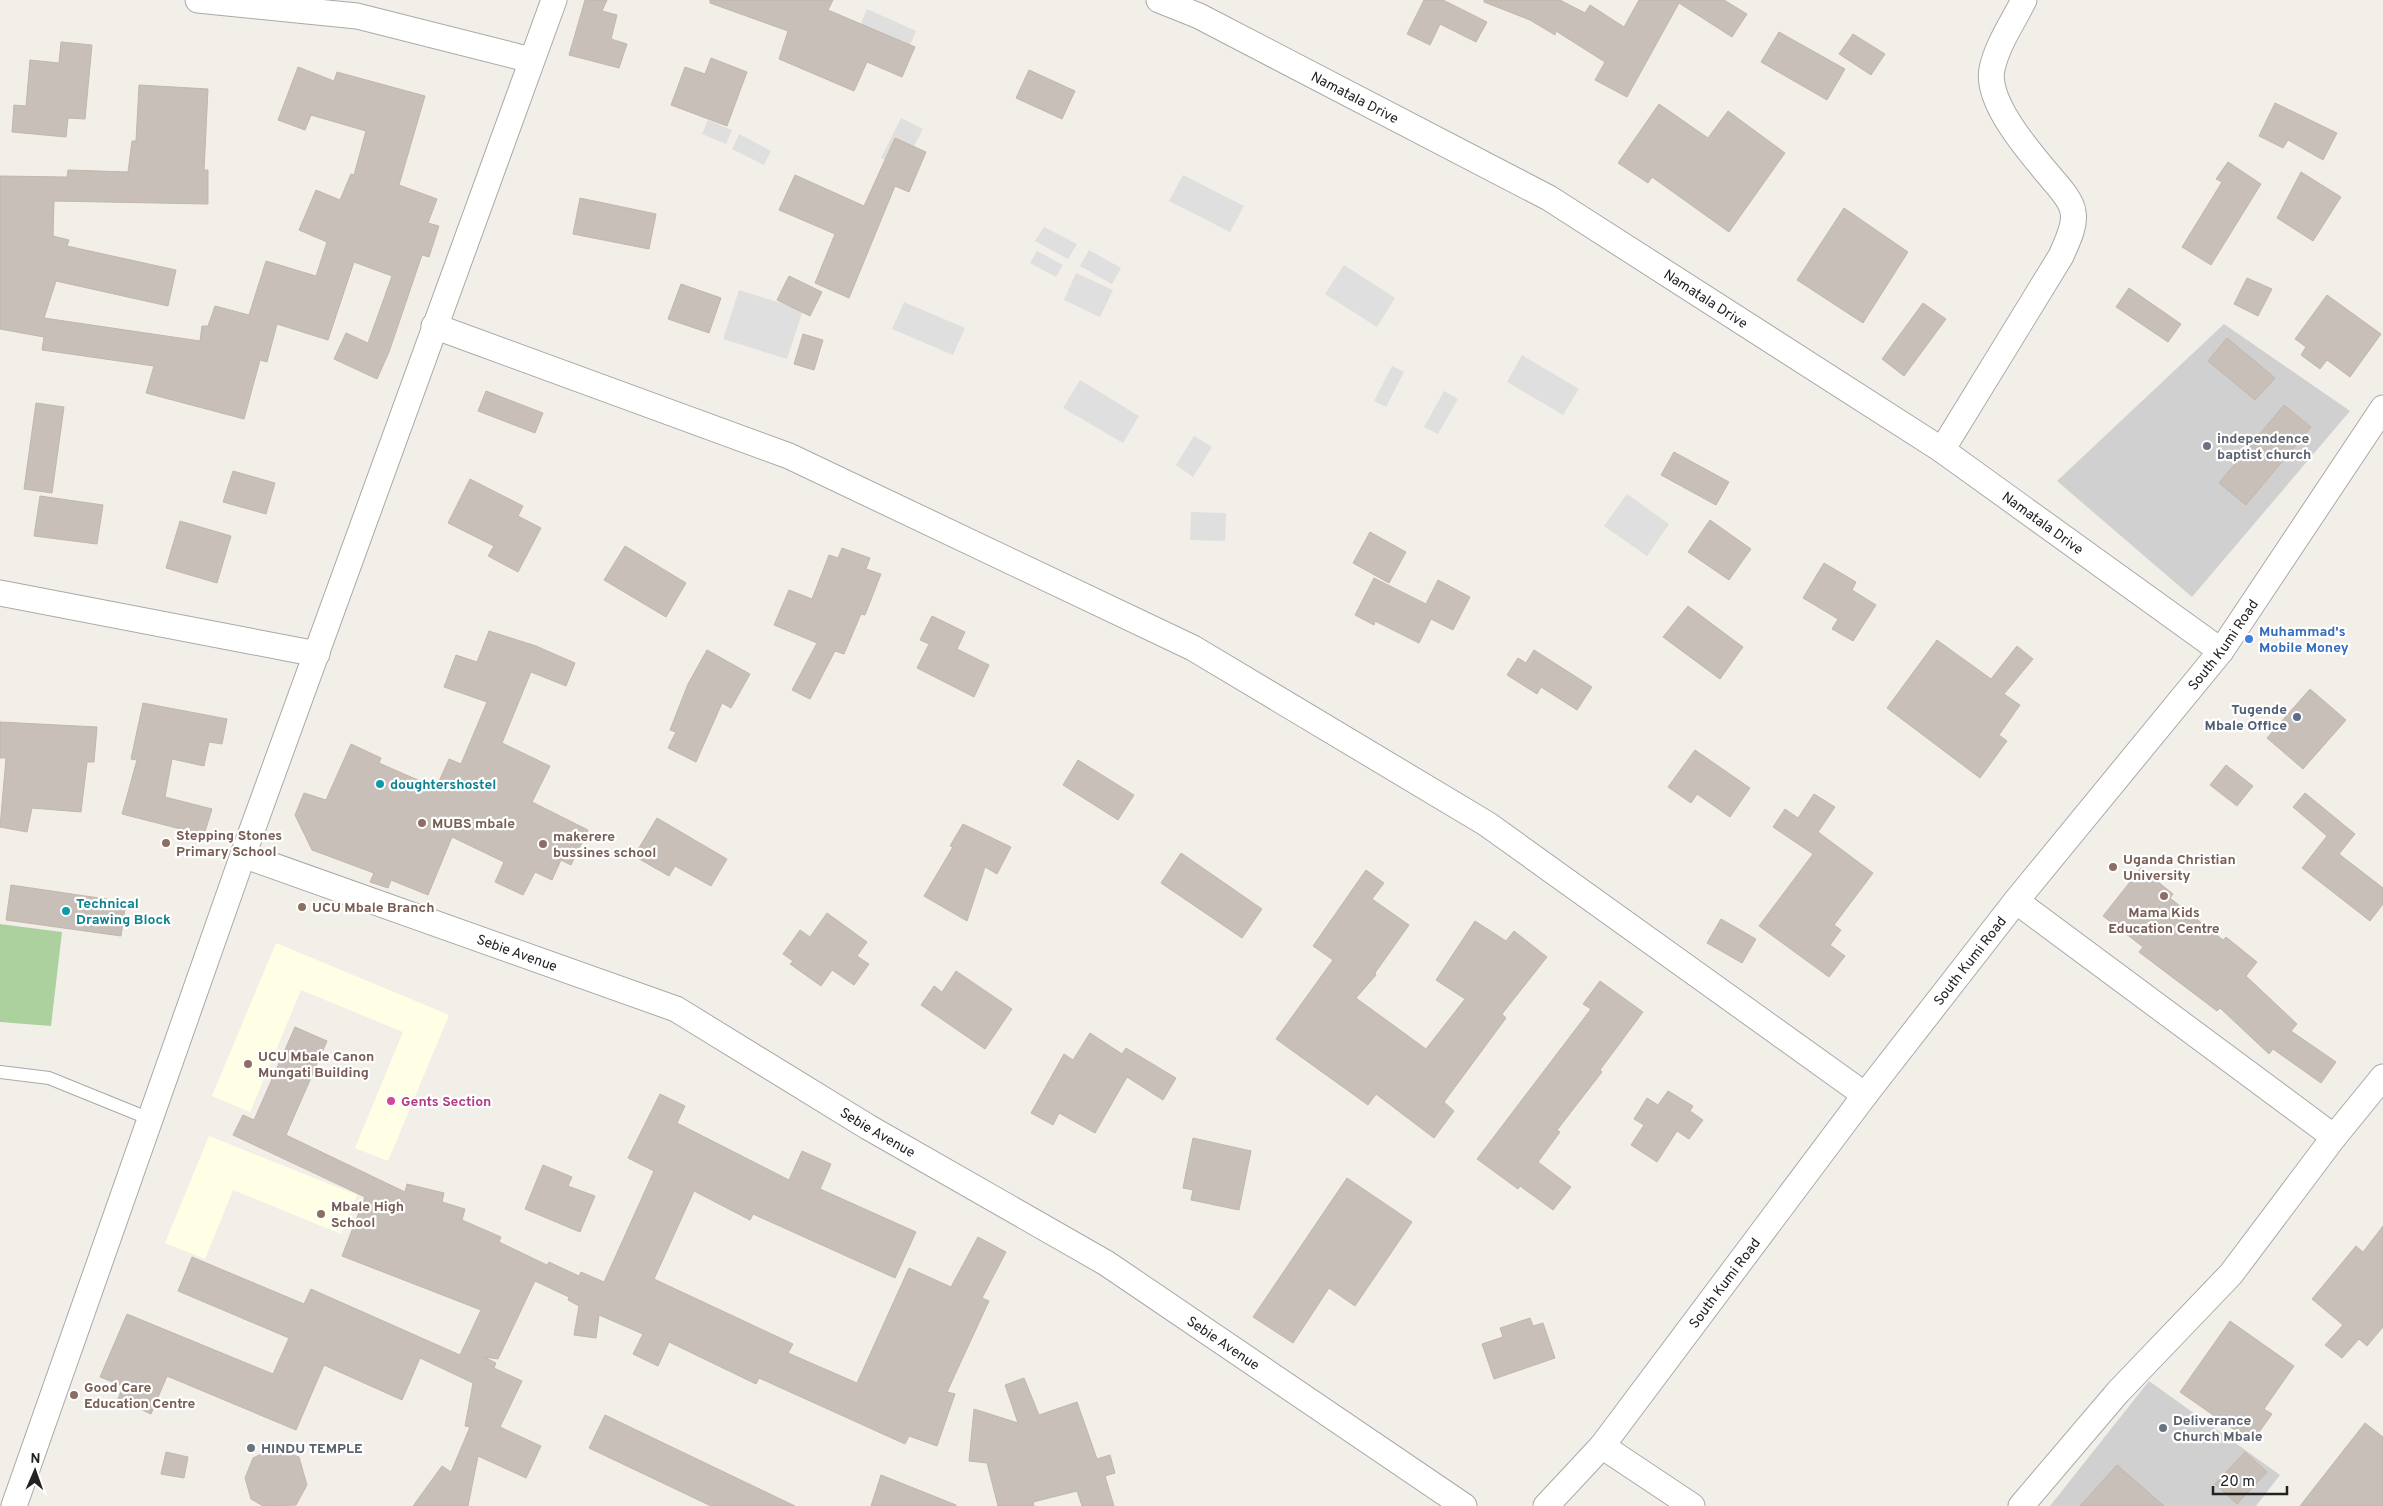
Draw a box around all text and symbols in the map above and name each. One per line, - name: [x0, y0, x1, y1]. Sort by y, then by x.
- street label: Namatala Drive: [1308, 69, 1401, 128]
- street label: Namatala Drive: [1660, 267, 1750, 333]
- place label: independence baptist church: [2217, 431, 2311, 464]
- marker: independence baptist church: [2201, 440, 2213, 452]
- street label: Namatala Drive: [1998, 489, 2086, 559]
- street label: South Kumi Road: [2185, 597, 2263, 694]
- place label: Muhammad's Mobile Money: [2259, 624, 2349, 657]
- marker: Muhammad's Mobile Money: [2243, 633, 2255, 645]
- place label: Tugende Mbale Office: [2205, 702, 2287, 735]
- marker: Tugende Mbale Office: [2291, 711, 2303, 723]
- place label: doughtershostel: [390, 777, 496, 794]
- marker: doughtershostel: [374, 778, 386, 790]
- place label: MUBS mbale: [432, 816, 515, 833]
- marker: MUBS mbale: [416, 817, 428, 829]
- place label: Stepping Stones Primary School: [176, 828, 282, 861]
- place label: makerere bussines school: [553, 829, 656, 862]
- marker: Stepping Stones Primary School: [160, 837, 172, 849]
- marker: makerere bussines school: [537, 838, 549, 850]
- place label: Uganda Christian University: [2123, 852, 2236, 885]
- marker: Uganda Christian University: [2107, 861, 2119, 873]
- marker: Mama Kids Education Centre: [2158, 890, 2170, 902]
- place label: Technical Drawing Block: [76, 896, 171, 929]
- place label: UCU Mbale Branch: [312, 900, 434, 917]
- marker: UCU Mbale Branch: [296, 901, 308, 913]
- marker: Technical Drawing Block: [60, 905, 72, 917]
- place label: Mama Kids Education Centre: [2108, 905, 2220, 938]
- street label: South Kumi Road: [1931, 914, 2011, 1009]
- street label: Sebie Avenue: [474, 932, 559, 976]
- place label: UCU Mbale Canon Mungati Building: [258, 1049, 374, 1082]
- marker: UCU Mbale Canon Mungati Building: [242, 1058, 254, 1070]
- place label: Gents Section: [401, 1094, 491, 1111]
- marker: Gents Section: [385, 1095, 397, 1107]
- street label: Sebie Avenue: [836, 1105, 918, 1162]
- place label: Mbale High School: [331, 1199, 404, 1232]
- marker: Mbale High School: [315, 1208, 327, 1220]
- street label: South Kumi Road: [1686, 1235, 1765, 1332]
- street label: Sebie Avenue: [1183, 1313, 1262, 1375]
- place label: Good Care Education Centre: [84, 1380, 196, 1413]
- marker: Good Care Education Centre: [68, 1389, 80, 1401]
- place label: Deliverance Church Mbale: [2173, 1413, 2263, 1446]
- marker: Deliverance Church Mbale: [2157, 1422, 2169, 1434]
- place label: HINDU TEMPLE: [261, 1441, 363, 1458]
- marker: HINDU TEMPLE: [245, 1442, 257, 1454]
- north arrow: [10, 1446, 60, 1496]
- text: N: [30, 1451, 41, 1468]
- scale bar: [2213, 1464, 2287, 1496]
- text: 20 m: [2220, 1473, 2255, 1492]

